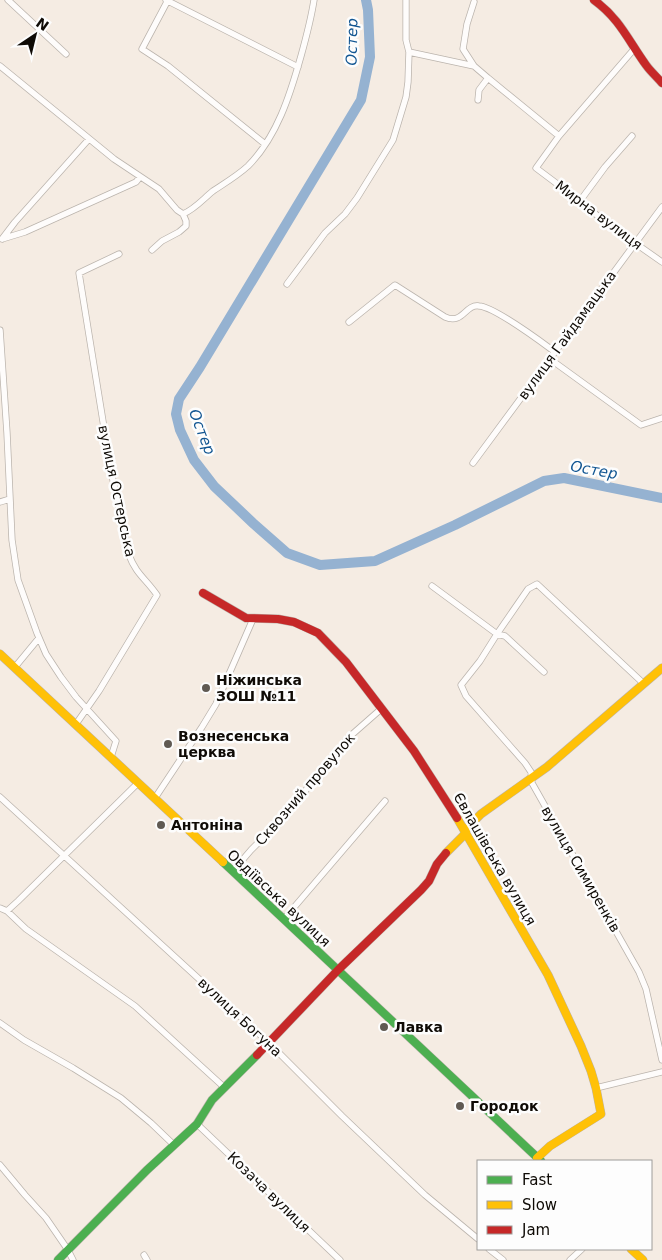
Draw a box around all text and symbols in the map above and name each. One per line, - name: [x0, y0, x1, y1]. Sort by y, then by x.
- north arrow: [10, 10, 60, 60]
- text: N: [33, 14, 52, 34]
- water label: Остер: [343, 18, 361, 66]
- street label: Мирна вулиця: [552, 177, 646, 253]
- street label: вулиця Гайдамацька: [515, 267, 619, 403]
- water label: Остер: [185, 407, 219, 457]
- street label: вулиця Остерська: [95, 424, 139, 558]
- water label: Остер: [569, 457, 619, 483]
- place label: Ніжинська ЗОШ №11: [216, 672, 302, 704]
- marker: Ніжинська ЗОШ №11: [200, 682, 212, 694]
- place label: Вознесенська церква: [178, 728, 289, 760]
- street label: Сквозний провулок: [252, 730, 358, 848]
- marker: Вознесенська церква: [162, 738, 174, 750]
- street label: Євлашівська вулиця: [450, 790, 540, 928]
- street label: вулиця Симиренків: [538, 803, 624, 935]
- place label: Антоніна: [171, 817, 243, 833]
- marker: Антоніна: [155, 819, 167, 831]
- street label: Овдіївська вулиця: [224, 846, 334, 950]
- street label: вулиця Богуна: [195, 974, 285, 1060]
- place label: Лавка: [394, 1019, 443, 1035]
- marker: Лавка: [378, 1021, 390, 1033]
- place label: Городок: [470, 1098, 539, 1114]
- marker: Городок: [454, 1100, 466, 1112]
- street label: Козача вулиця: [224, 1149, 314, 1235]
- legend: [477, 1160, 652, 1250]
- text: Fast: [522, 1171, 552, 1189]
- text: Slow: [522, 1196, 557, 1214]
- text: Jam: [521, 1221, 550, 1239]

